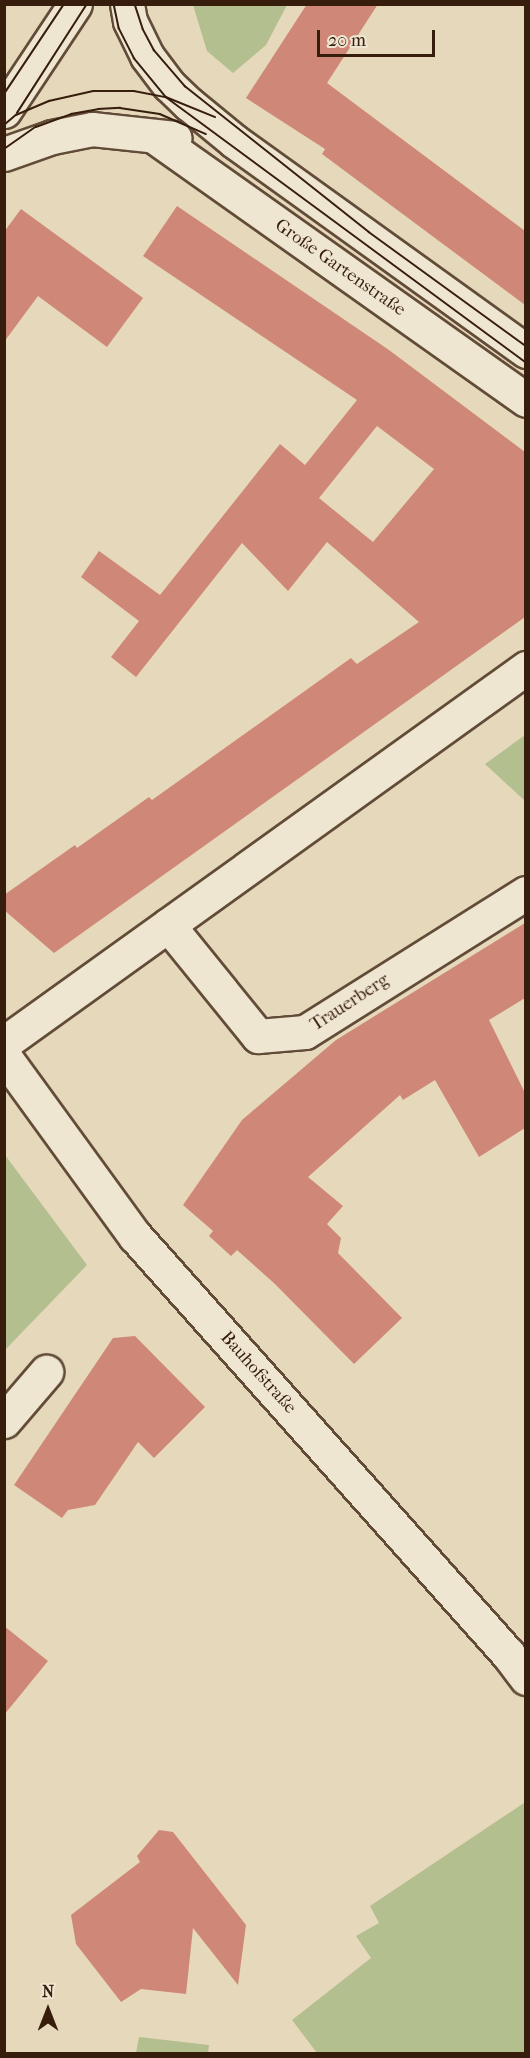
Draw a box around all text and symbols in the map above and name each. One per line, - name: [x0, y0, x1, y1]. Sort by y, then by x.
- scale bar: [320, 18, 438, 56]
- text: 20 m: [328, 30, 366, 51]
- street label: Große Gartenstraße: [271, 215, 409, 321]
- street label: Trauerberg: [307, 970, 393, 1036]
- street label: Bauhofstraße: [216, 1328, 300, 1418]
- north arrow: [18, 1980, 78, 2040]
- text: N: [42, 1982, 54, 2001]

